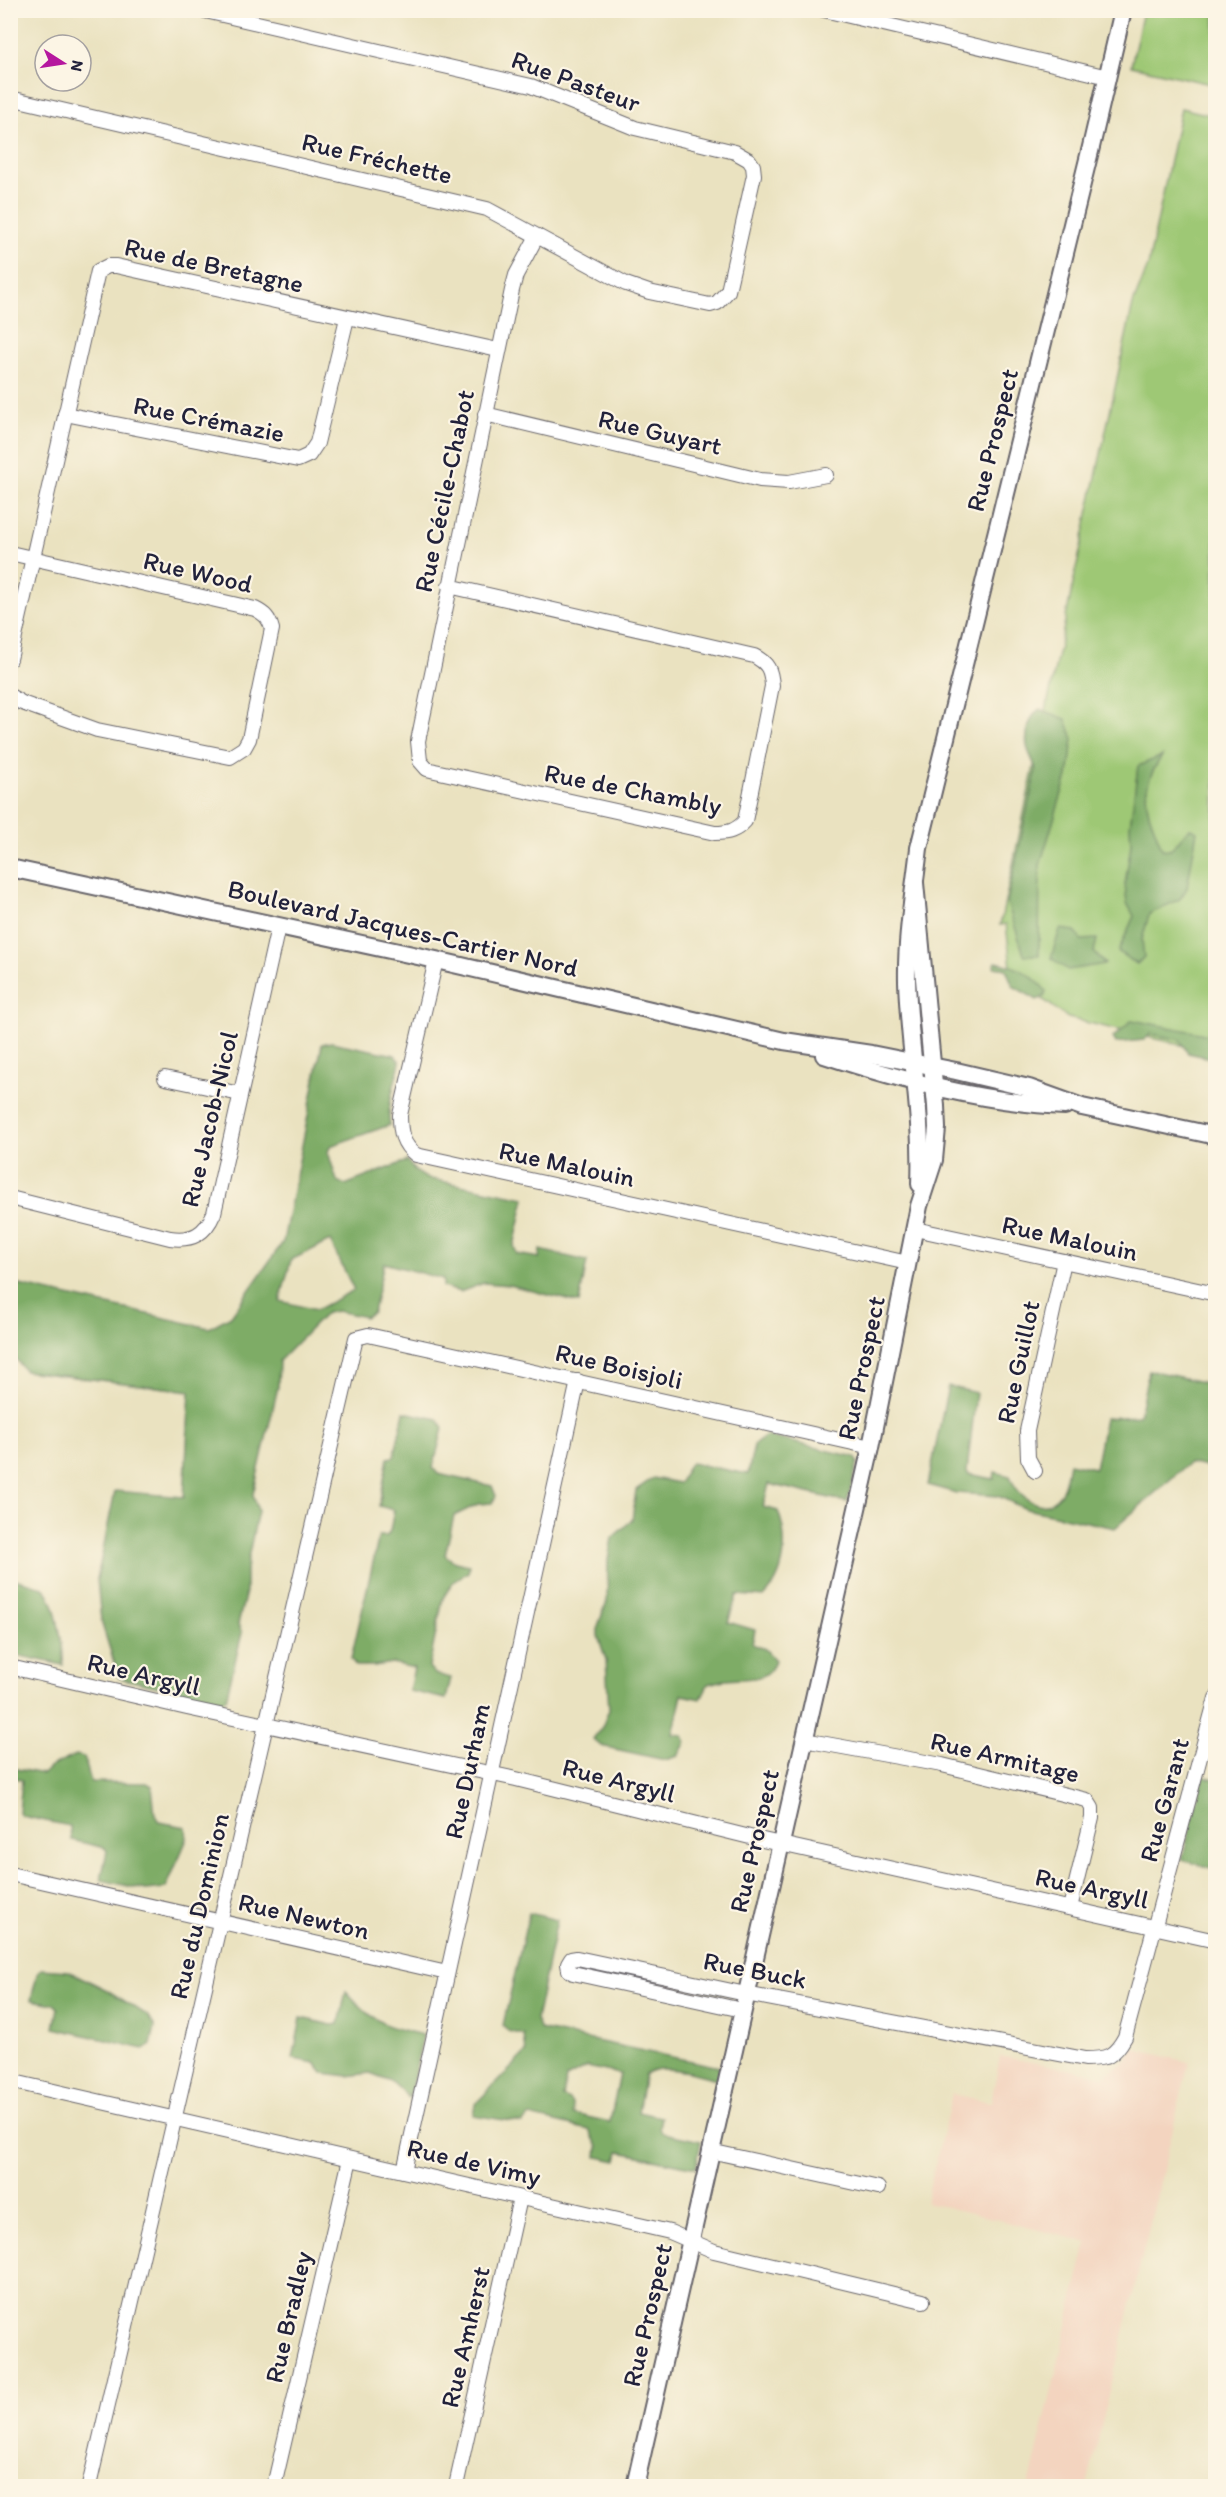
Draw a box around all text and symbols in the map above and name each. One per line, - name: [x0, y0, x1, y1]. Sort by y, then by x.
- north arrow: [33, 33, 93, 93]
- street label: Rue Pasteur: [507, 43, 645, 119]
- text: N: [67, 59, 88, 73]
- street label: Rue Fréchette: [299, 125, 455, 191]
- street label: Rue de Bretagne: [122, 230, 306, 300]
- street label: Rue Prospect: [959, 365, 1025, 515]
- street label: Rue Cécile-Chabot: [407, 387, 481, 595]
- street label: Rue Crémazie: [131, 389, 287, 449]
- street label: Rue Guyart: [595, 402, 725, 462]
- street label: Rue Wood: [140, 544, 256, 600]
- street label: Rue de Chambly: [542, 756, 724, 822]
- street label: Boulevard Jacques-Cartier Nord: [225, 872, 581, 984]
- street label: Rue Jacob-Nicol: [173, 1028, 245, 1210]
- street label: Rue Malouin: [496, 1134, 638, 1194]
- street label: Rue Malouin: [999, 1208, 1141, 1268]
- street label: Rue Prospect: [830, 1293, 892, 1443]
- street label: Rue Guillot: [989, 1297, 1047, 1426]
- street label: Rue Boisjoli: [552, 1336, 686, 1396]
- street label: Rue Argyll: [84, 1645, 204, 1703]
- street label: Rue Durham: [437, 1700, 497, 1842]
- street label: Rue Armitage: [927, 1724, 1083, 1790]
- street label: Rue Garant: [1132, 1734, 1196, 1866]
- street label: Rue Argyll: [559, 1751, 679, 1809]
- street label: Rue Prospect: [722, 1766, 786, 1916]
- street label: Rue du Dominion: [162, 1809, 236, 2002]
- street label: Rue Argyll: [1032, 1860, 1152, 1916]
- street label: Rue Newton: [235, 1885, 373, 1947]
- street label: Rue Buck: [701, 1944, 809, 1996]
- street label: Rue de Vimy: [404, 2131, 544, 2193]
- street label: Rue Prospect: [615, 2240, 679, 2390]
- street label: Rue Bradley: [257, 2248, 319, 2386]
- street label: Rue Amherst: [433, 2263, 497, 2411]

